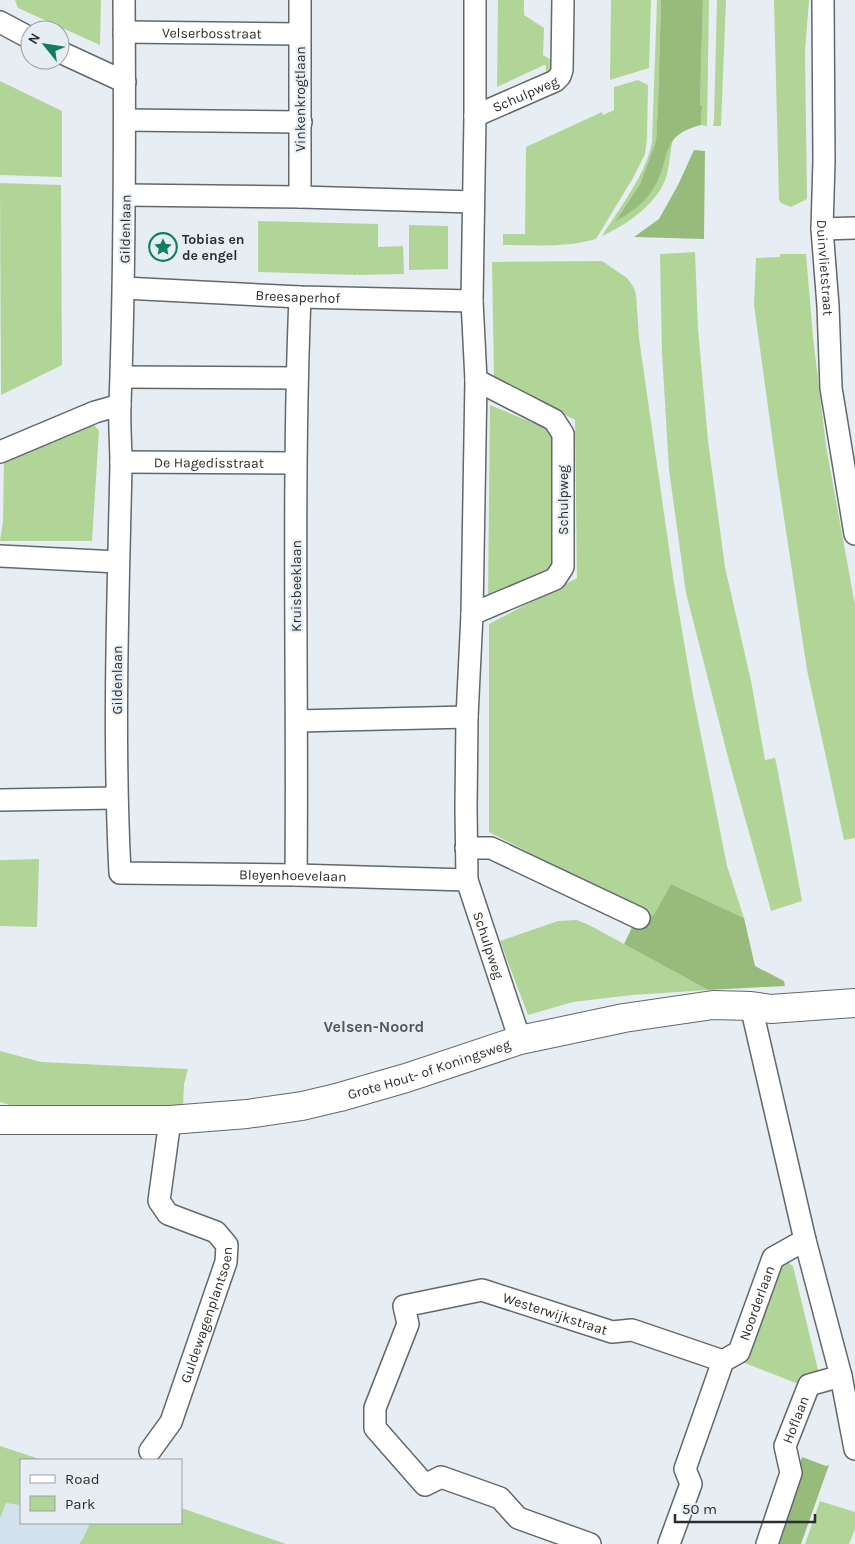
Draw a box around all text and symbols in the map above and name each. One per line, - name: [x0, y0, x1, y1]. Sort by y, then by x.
- north arrow: [20, 20, 70, 70]
- street label: Velserbosstraat: [162, 24, 262, 43]
- text: N: [24, 30, 44, 47]
- street label: Vinkenkrogtlaan: [292, 46, 309, 152]
- street label: Schulpweg: [490, 73, 561, 116]
- street label: Gildenlaan: [116, 194, 135, 264]
- street label: Duinvlietstraat: [813, 220, 836, 316]
- place label: Tobias en de engel: [182, 231, 245, 264]
- place icon: Tobias en de engel: [148, 232, 178, 262]
- street label: Breesaperhof: [255, 287, 340, 307]
- street label: De Hagedisstraat: [154, 454, 264, 472]
- street label: Schulpweg: [555, 465, 572, 535]
- street label: Kruisbeeklaan: [288, 540, 305, 632]
- street label: Gildenlaan: [109, 646, 126, 714]
- street label: Bleyenhoevelaan: [239, 866, 347, 885]
- street label: Schulpweg: [469, 909, 507, 981]
- district label: Velsen-Noord: [324, 1017, 424, 1036]
- street label: Grote Hout- of Koningsweg: [346, 1036, 513, 1103]
- street label: Guldewagenplantsoen: [177, 1246, 236, 1385]
- street label: Noorderlaan: [736, 1263, 779, 1343]
- street label: Westerwijkstraat: [500, 1289, 610, 1339]
- street label: Hoflaan: [779, 1394, 813, 1446]
- legend: [20, 1459, 182, 1524]
- text: Road: [65, 1470, 100, 1488]
- scale bar: [675, 1492, 815, 1524]
- text: Park: [65, 1495, 95, 1513]
- text: 50 m: [682, 1500, 717, 1518]

